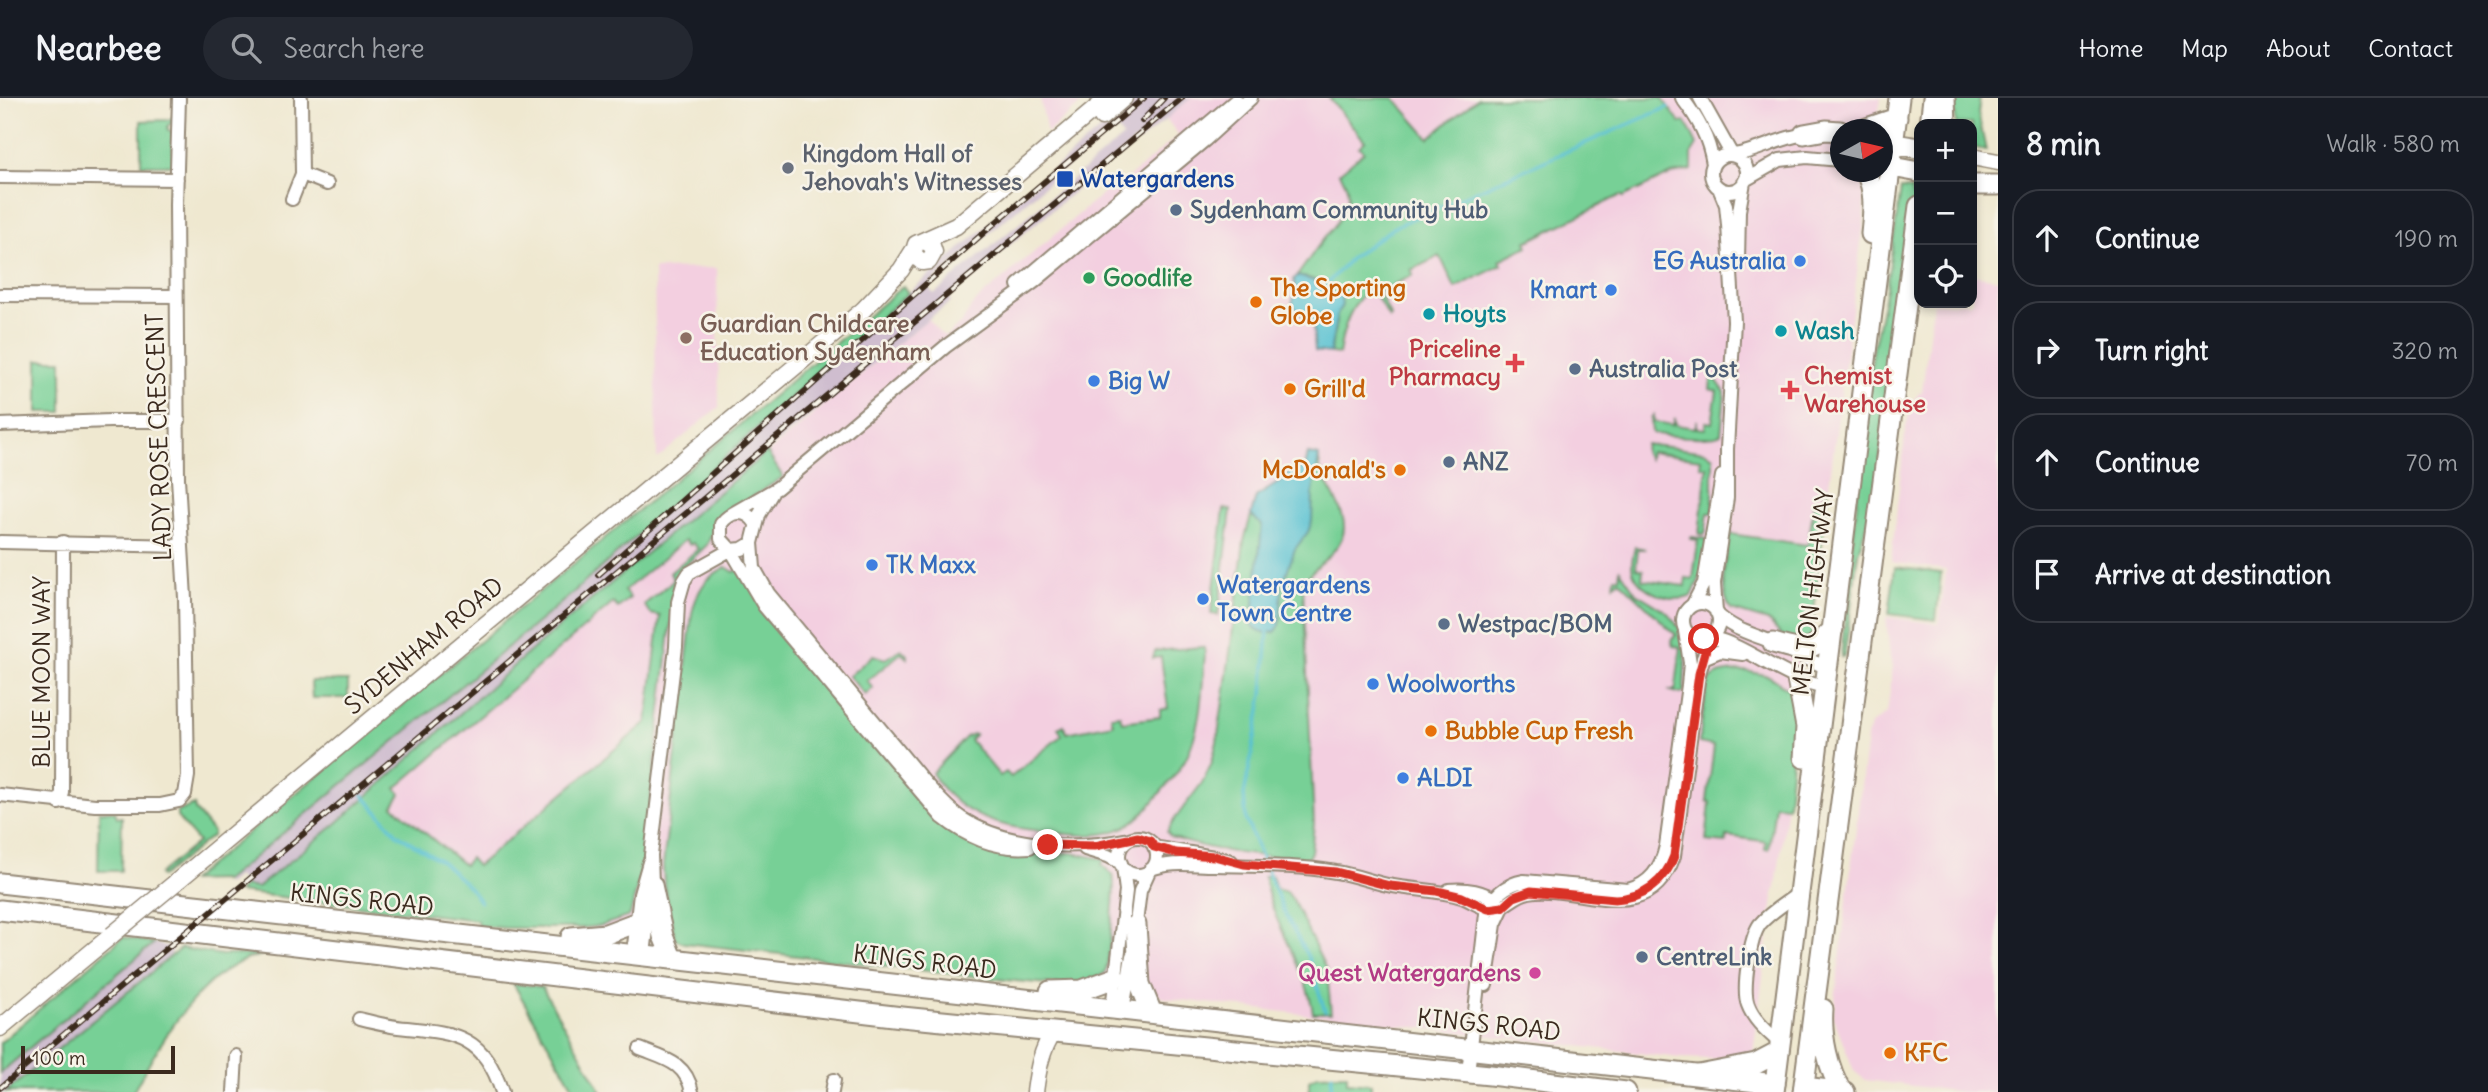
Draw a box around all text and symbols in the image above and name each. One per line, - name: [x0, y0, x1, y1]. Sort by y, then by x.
- search box: [203, 17, 693, 80]
- text: Nearbee: [35, 27, 161, 69]
- icon: search: [227, 29, 265, 67]
- text: Search here: [283, 32, 424, 65]
- text: Home: [2079, 33, 2143, 63]
- text: Map: [2181, 33, 2228, 63]
- text: About: [2266, 33, 2330, 63]
- text: Contact: [2368, 33, 2453, 63]
- north arrow: [1830, 119, 1893, 182]
- map controls: [1914, 119, 1977, 308]
- button: +: [1914, 119, 1977, 182]
- text: 8 min: [2026, 125, 2101, 163]
- text: Walk · 580 m: [2327, 129, 2460, 158]
- place label: Kingdom Hall of Jehovah's Witnesses: [802, 138, 1022, 196]
- marker: Kingdom Hall of Jehovah's Witnesses: [780, 160, 796, 176]
- place label: Watergardens: [1081, 163, 1234, 193]
- marker: Watergardens: [1055, 169, 1075, 189]
- button: −: [1914, 182, 1977, 245]
- place label: Sydenham Community Hub: [1190, 194, 1488, 224]
- marker: Sydenham Community Hub: [1168, 202, 1184, 218]
- icon: ahead: [2028, 219, 2066, 257]
- text: Continue: [2095, 222, 2200, 255]
- text: 190 m: [2395, 224, 2458, 253]
- place label: EG Australia: [1653, 245, 1786, 275]
- button: locate: [1914, 245, 1977, 308]
- marker: EG Australia: [1792, 253, 1808, 269]
- place label: Goodlife: [1103, 262, 1192, 292]
- marker: Goodlife: [1081, 270, 1097, 286]
- place label: The Sporting Globe: [1270, 272, 1406, 330]
- place label: Kmart: [1530, 274, 1598, 304]
- marker: Kmart: [1603, 282, 1619, 298]
- marker: The Sporting Globe: [1248, 294, 1264, 310]
- place label: Hoyts: [1443, 298, 1506, 328]
- marker: Hoyts: [1421, 306, 1437, 322]
- place label: Guardian Childcare Education Sydenham: [700, 308, 930, 366]
- street label: LADY ROSE CRESCENT: [139, 313, 177, 562]
- place label: Wash: [1795, 315, 1855, 345]
- marker: Wash: [1773, 323, 1789, 339]
- marker: Guardian Childcare Education Sydenham: [678, 330, 694, 346]
- icon: right: [2028, 331, 2066, 369]
- place label: Priceline Pharmacy: [1389, 333, 1501, 391]
- text: Turn right: [2095, 334, 2208, 367]
- text: 320 m: [2392, 336, 2458, 365]
- place label: Australia Post: [1589, 353, 1738, 383]
- marker: Priceline Pharmacy: [1507, 355, 1523, 371]
- place label: Chemist Warehouse: [1804, 360, 1926, 418]
- marker: Australia Post: [1567, 361, 1583, 377]
- place label: Big W: [1108, 365, 1170, 395]
- marker: Big W: [1086, 373, 1102, 389]
- place label: Grill'd: [1304, 373, 1366, 403]
- marker: Grill'd: [1282, 381, 1298, 397]
- marker: Chemist Warehouse: [1782, 382, 1798, 398]
- icon: ahead: [2028, 443, 2066, 481]
- place label: ANZ: [1463, 446, 1509, 476]
- text: Continue: [2095, 446, 2200, 479]
- text: 70 m: [2406, 448, 2458, 477]
- place label: McDonald's: [1262, 454, 1386, 484]
- marker: ANZ: [1441, 454, 1457, 470]
- marker: McDonald's: [1392, 462, 1408, 478]
- street label: MELTON HIGHWAY: [1784, 487, 1840, 697]
- place label: TK Maxx: [886, 549, 976, 579]
- icon: arrive: [2028, 555, 2066, 593]
- marker: TK Maxx: [864, 557, 880, 573]
- text: Arrive at destination: [2095, 558, 2331, 591]
- place label: Watergardens Town Centre: [1217, 569, 1370, 627]
- street label: SYDENHAM ROAD: [338, 570, 509, 720]
- street label: BLUE MOON WAY: [26, 576, 56, 768]
- marker: Watergardens Town Centre: [1195, 591, 1211, 607]
- place label: Westpac/BOM: [1458, 608, 1613, 638]
- marker: Westpac/BOM: [1436, 616, 1452, 632]
- route start: [1688, 623, 1719, 654]
- place label: Woolworths: [1387, 668, 1515, 698]
- marker: Woolworths: [1365, 676, 1381, 692]
- place label: Bubble Cup Fresh: [1445, 715, 1634, 745]
- marker: Bubble Cup Fresh: [1423, 723, 1439, 739]
- place label: ALDI: [1417, 762, 1473, 792]
- marker: ALDI: [1395, 770, 1411, 786]
- route end: [1032, 829, 1063, 860]
- street label: KINGS ROAD: [289, 877, 435, 921]
- street label: KINGS ROAD: [852, 937, 999, 985]
- place label: CentreLink: [1656, 941, 1772, 971]
- marker: CentreLink: [1634, 949, 1650, 965]
- place label: Quest Watergardens: [1298, 957, 1521, 987]
- marker: Quest Watergardens: [1527, 965, 1543, 981]
- street label: KINGS ROAD: [1416, 1002, 1562, 1046]
- place label: KFC: [1904, 1037, 1948, 1067]
- scale bar: [21, 1043, 175, 1075]
- marker: KFC: [1882, 1045, 1898, 1061]
- text: 100 m: [32, 1046, 86, 1070]

